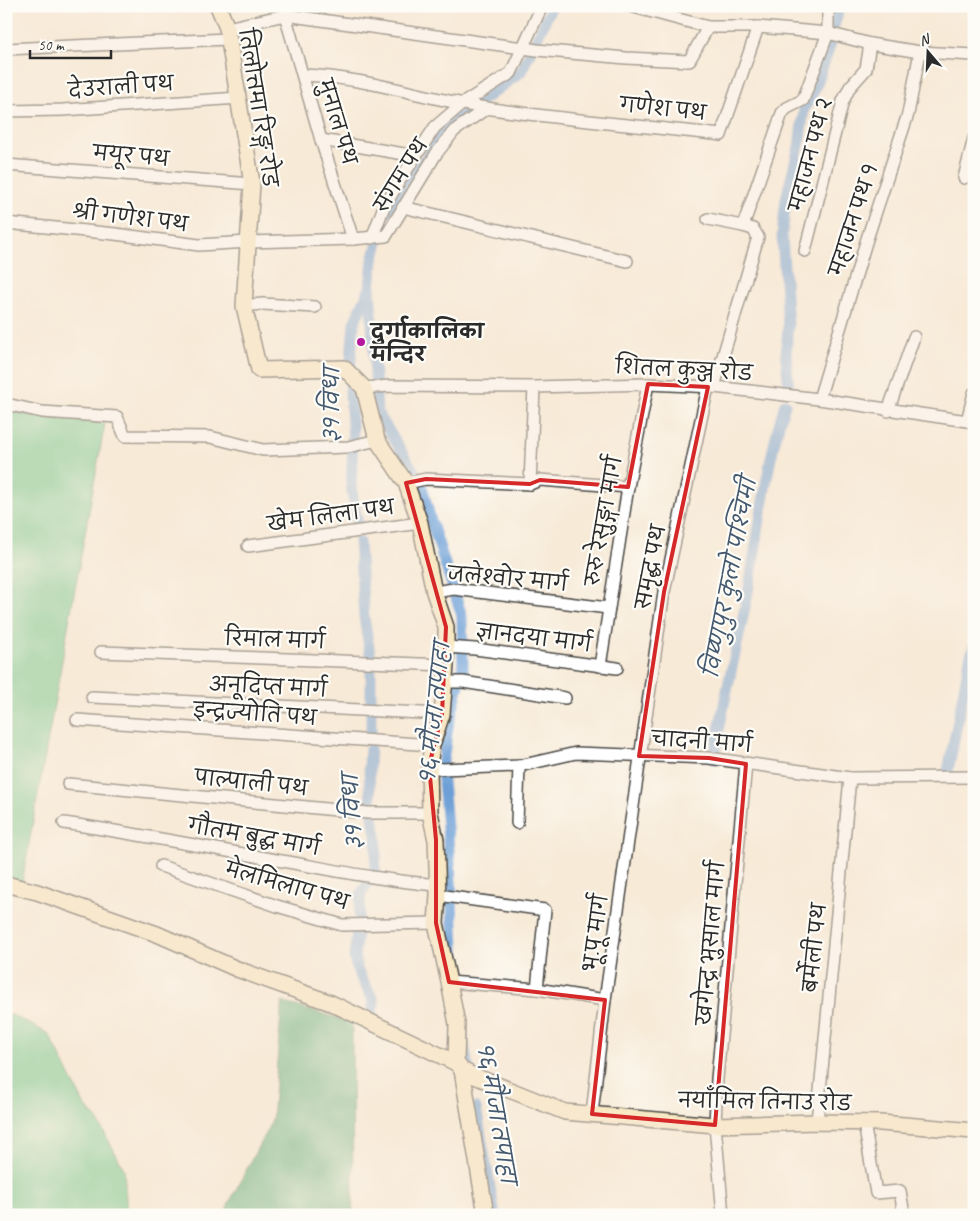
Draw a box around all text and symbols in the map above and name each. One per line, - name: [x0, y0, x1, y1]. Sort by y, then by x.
- street label: तिलोत्तमा रिङ्ग रोड: [232, 26, 287, 190]
- scale bar: [30, 28, 111, 60]
- north arrow: [902, 28, 952, 78]
- text: N: [917, 30, 933, 50]
- text: 50 m: [38, 36, 65, 55]
- street label: देउराली पथ: [66, 68, 175, 103]
- street label: मुनाल पथ: [311, 75, 362, 169]
- street label: गणेश पथ: [618, 88, 709, 126]
- street label: महाजन पथ २: [784, 96, 838, 215]
- street label: संगम पथ: [367, 133, 434, 218]
- street label: मयूर पथ: [91, 140, 171, 174]
- street label: महाजन पथ १: [824, 161, 884, 280]
- street label: श्री गणेश पथ: [71, 195, 191, 238]
- place label: दुर्गाकालिका मन्दिर: [369, 315, 486, 367]
- marker: दुर्गाकालिका मन्दिर: [355, 336, 367, 348]
- street label: शितल कुञ्ज रोड: [614, 351, 755, 388]
- water label: ३१ विधा: [315, 362, 345, 443]
- street label: रुरु रेसुङ्गा मार्ग: [576, 452, 629, 589]
- water label: विष्णुपुर कुलो पश्चिमी: [694, 469, 766, 681]
- street label: खेम लिला पथ: [264, 492, 397, 537]
- street label: समृद्ध पथ: [630, 522, 674, 612]
- street label: जलेश्वोर मार्ग: [446, 558, 570, 597]
- street label: ज्ञानदया मार्ग: [474, 615, 595, 658]
- street label: रिमाल मार्ग: [223, 623, 327, 654]
- water label: १६ मौजा तपाहा: [409, 635, 456, 785]
- street label: अनूदिप्त मार्ग: [208, 668, 329, 705]
- street label: इन्द्रज्योति पथ: [192, 694, 319, 731]
- street label: चादनी मार्ग: [649, 723, 754, 758]
- street label: पाल्पाली पथ: [192, 762, 310, 801]
- water label: ३१ विधा: [333, 768, 369, 851]
- street label: गौतम बुद्ध मार्ग: [185, 808, 324, 862]
- street label: मेलमिलाप पथ: [221, 853, 353, 916]
- street label: खगेन्द्र भुसाल मार्ग: [687, 859, 732, 1027]
- street label: भू.पू मार्ग: [575, 891, 616, 974]
- street label: बर्मेली पथ: [793, 901, 832, 994]
- water label: १६ मौजा तपाहा: [471, 1040, 528, 1191]
- street label: नयाँमिल तिनाउ रोड: [677, 1085, 853, 1116]

